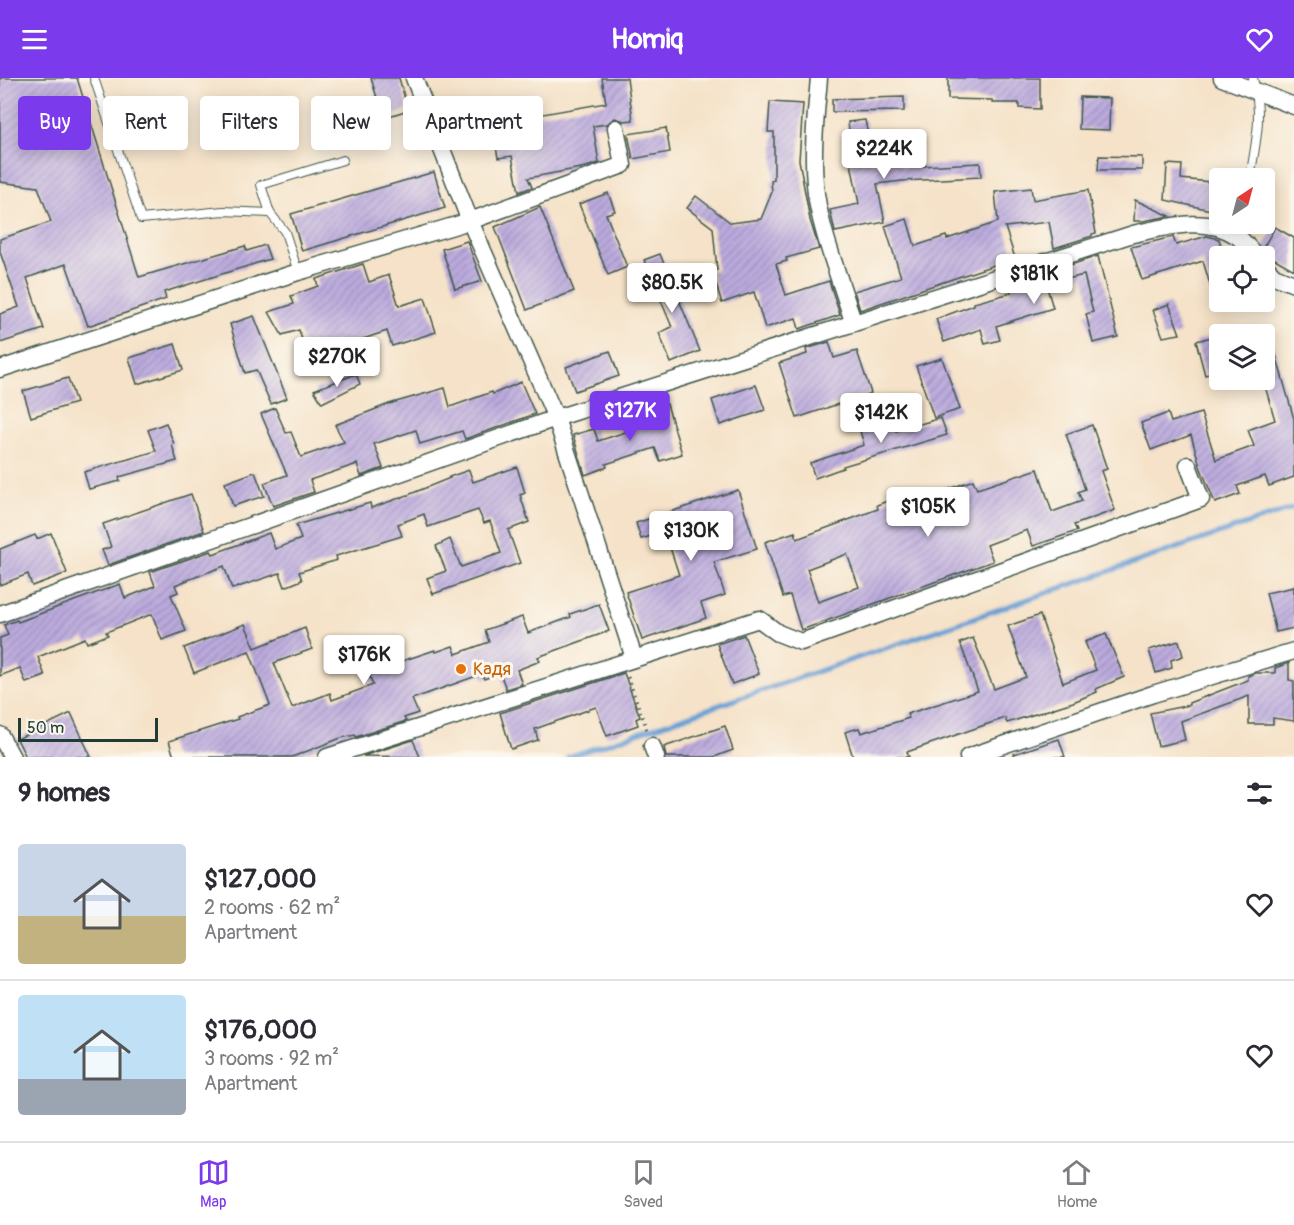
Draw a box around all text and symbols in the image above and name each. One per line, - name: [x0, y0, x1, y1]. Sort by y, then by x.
- icon: menu: [18, 23, 51, 56]
- text: Homiq: [611, 23, 683, 56]
- icon: heart: [1243, 23, 1276, 56]
- chip: Buy: [18, 96, 91, 150]
- chip: Rent: [103, 96, 188, 150]
- chip: Filters: [200, 96, 299, 150]
- chip: New: [311, 96, 391, 150]
- chip: Apartment: [403, 96, 543, 150]
- pin: $224K: [842, 129, 926, 180]
- text: $224K: [856, 136, 912, 161]
- north arrow: [1209, 168, 1275, 234]
- map controls: [1209, 168, 1275, 390]
- button: locate: [1209, 246, 1275, 312]
- pin: $181K: [992, 254, 1076, 305]
- text: $181K: [1010, 261, 1058, 286]
- pin: $80.5K: [623, 263, 721, 314]
- text: $80.5K: [641, 270, 703, 295]
- button: layers: [1209, 324, 1275, 390]
- pin: $270K: [295, 337, 379, 388]
- text: $270K: [308, 344, 366, 369]
- pin: $127K: [588, 391, 672, 442]
- pin: $142K: [839, 393, 923, 444]
- text: $127K: [604, 398, 656, 423]
- text: $142K: [854, 400, 908, 425]
- pin: $105K: [886, 487, 970, 538]
- text: $105K: [900, 494, 956, 519]
- pin: $130K: [649, 511, 733, 562]
- text: $130K: [663, 518, 719, 543]
- pin: $176K: [322, 635, 406, 686]
- text: $176K: [338, 642, 390, 667]
- place label: Кадя: [473, 658, 511, 681]
- marker: Кадя: [454, 662, 468, 676]
- scale bar: [18, 715, 158, 742]
- text: 50 m: [27, 718, 64, 738]
- text: 9 homes: [18, 777, 110, 809]
- icon: filters: [1243, 777, 1276, 810]
- text: $127,000: [204, 863, 316, 895]
- icon: home: [66, 868, 138, 940]
- icon: heart: [1243, 888, 1276, 921]
- text: 2 rooms · 62 m²: [204, 895, 340, 920]
- text: Apartment: [204, 920, 297, 945]
- text: $176,000: [204, 1014, 317, 1046]
- icon: home: [66, 1019, 138, 1091]
- icon: heart: [1243, 1039, 1276, 1072]
- text: 3 rooms · 92 m²: [204, 1046, 339, 1071]
- text: Apartment: [204, 1071, 297, 1096]
- tab: Map: [197, 1156, 230, 1212]
- tab: Saved: [623, 1156, 663, 1212]
- tab: Home: [1057, 1156, 1097, 1212]

